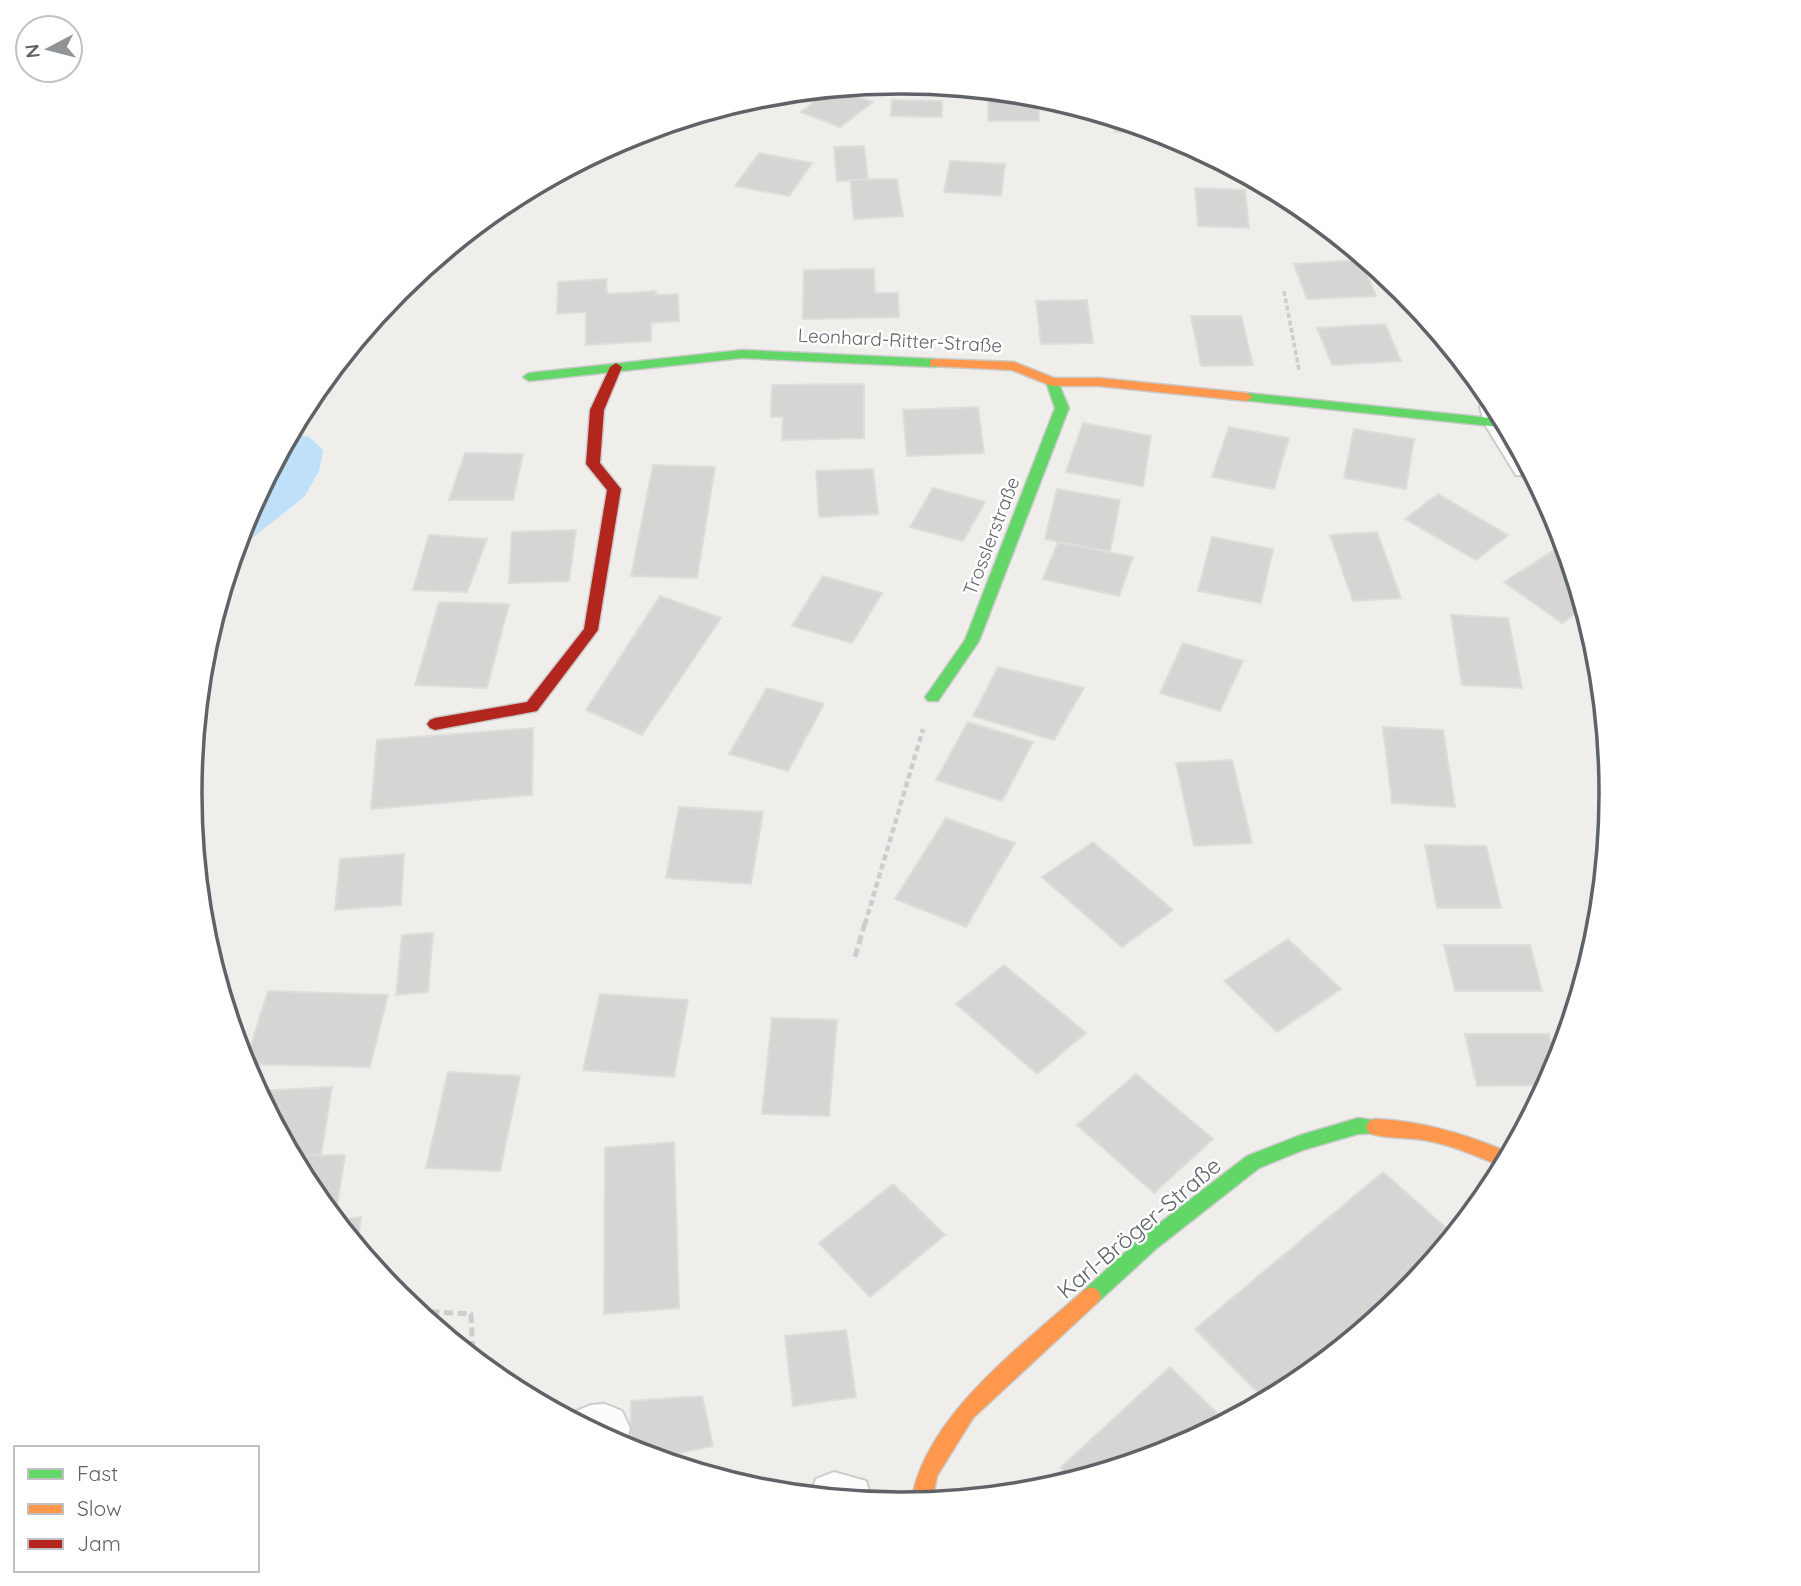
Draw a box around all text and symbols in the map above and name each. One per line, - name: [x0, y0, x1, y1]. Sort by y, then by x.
- north arrow: [14, 14, 84, 84]
- text: N: [19, 43, 45, 59]
- street label: Leonhard-Ritter-Straße: [797, 323, 1003, 357]
- street label: Trosslerstraße: [957, 473, 1025, 599]
- street label: Karl-Bröger-Straße: [1051, 1151, 1227, 1305]
- legend: [14, 1446, 259, 1572]
- text: Fast: [77, 1460, 118, 1486]
- text: Slow: [77, 1495, 122, 1521]
- text: Jam: [77, 1530, 121, 1556]

